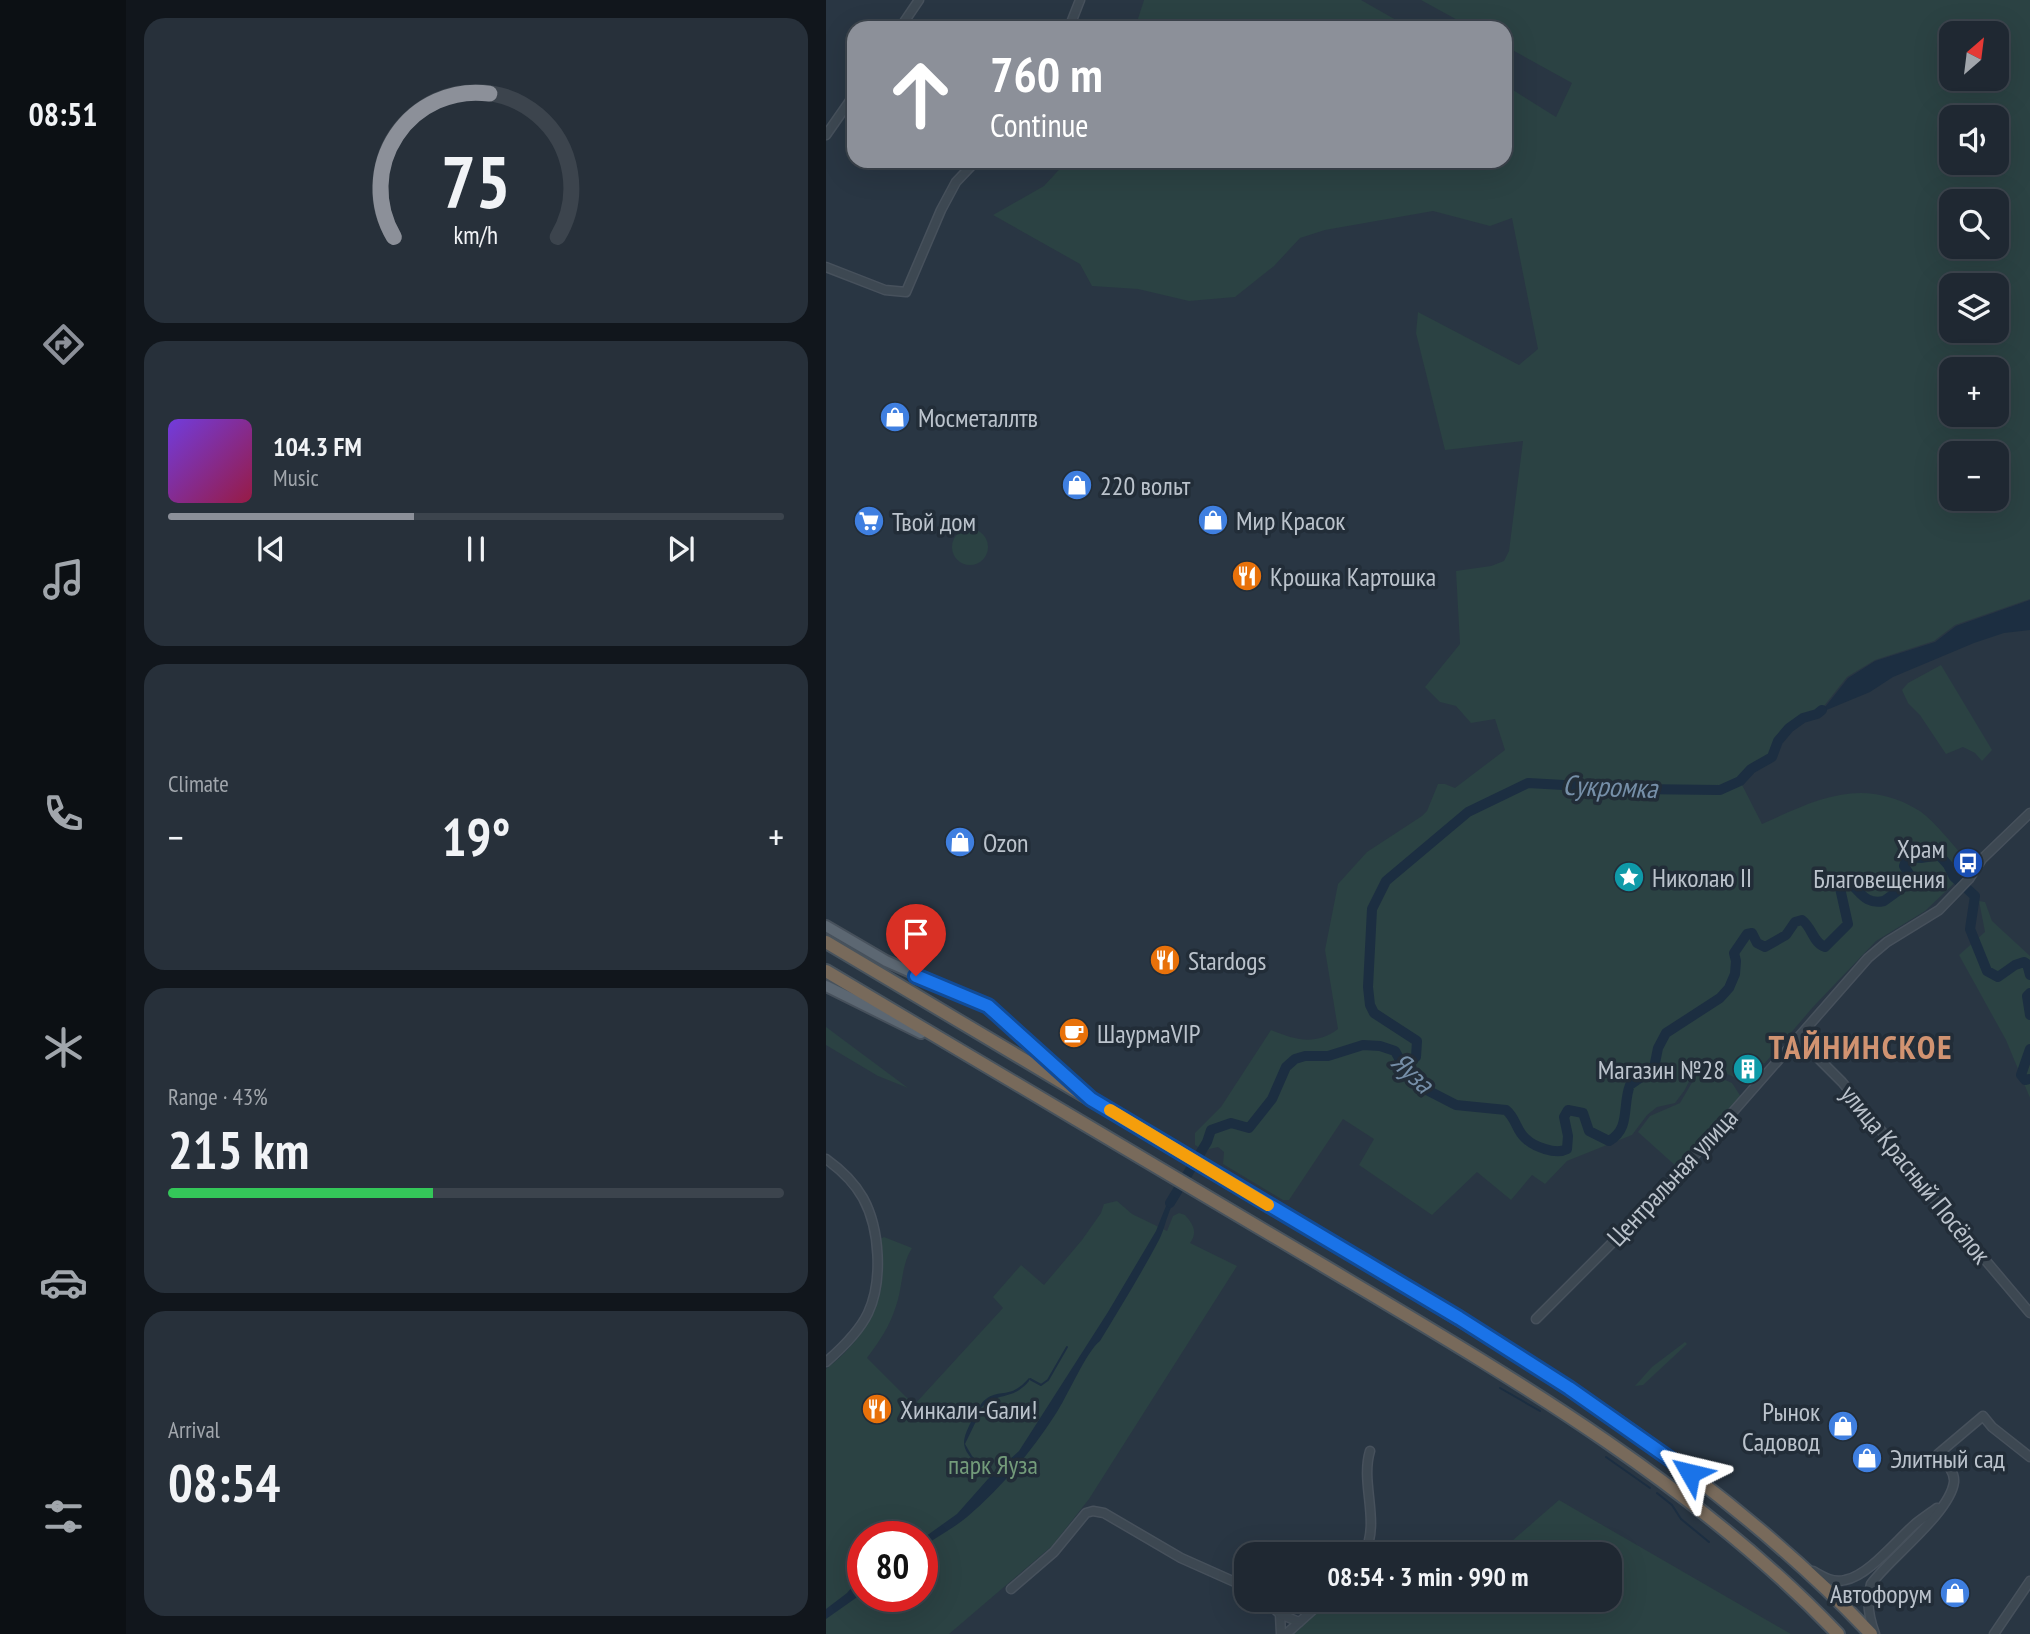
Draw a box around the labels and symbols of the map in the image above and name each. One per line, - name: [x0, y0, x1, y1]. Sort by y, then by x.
- north arrow: [1939, 21, 2009, 91]
- shop icon: Мосметаллтв: [878, 400, 912, 434]
- place label: Мосметаллтв: [918, 401, 1038, 434]
- shop icon: 220 вольт: [1060, 468, 1094, 502]
- place label: 220 вольт: [1100, 469, 1191, 502]
- shop icon: Мир Красок: [1196, 503, 1230, 537]
- supermarket icon: Твой дом: [852, 504, 886, 538]
- place label: Мир Красок: [1236, 504, 1345, 537]
- place label: Твой дом: [892, 505, 976, 538]
- restaurant icon: Крошка Картошка: [1230, 559, 1264, 593]
- place label: Крошка Картошка: [1270, 560, 1436, 593]
- water label: Сукромка: [1562, 766, 1660, 806]
- shop icon: Ozon: [943, 825, 977, 859]
- place label: Ozon: [983, 826, 1029, 859]
- place label: Храм Благовещения: [1813, 832, 1945, 895]
- bus stop icon: Храм Благовещения: [1951, 846, 1985, 880]
- place icon: Николаю II: [1612, 860, 1646, 894]
- place label: Николаю II: [1652, 861, 1752, 894]
- pin: [886, 904, 946, 976]
- restaurant icon: Stardogs: [1148, 943, 1182, 977]
- place label: Stardogs: [1188, 944, 1266, 977]
- cafe icon: ШаурмаVIP: [1057, 1016, 1091, 1050]
- place label: ШаурмаVIP: [1097, 1017, 1200, 1050]
- district label: ТАЙНИНСКОЕ: [1768, 1025, 1954, 1068]
- water label: Яуза: [1384, 1043, 1443, 1102]
- building icon: Магазин №28: [1731, 1052, 1765, 1086]
- place label: Магазин №28: [1598, 1053, 1725, 1086]
- street label: улица Красный Посёлок: [1834, 1078, 1998, 1270]
- street label: Центральная улица: [1600, 1101, 1744, 1253]
- restaurant icon: Хинкали-Gали!: [860, 1392, 894, 1426]
- place label: Хинкали-Gали!: [900, 1393, 1037, 1426]
- place label: Рынок Садовод: [1742, 1395, 1820, 1458]
- shop icon: Рынок Садовод: [1826, 1409, 1860, 1443]
- position arrow: [1653, 1436, 1727, 1510]
- shop icon: Элитный сад: [1850, 1441, 1884, 1475]
- place label: Элитный сад: [1890, 1442, 2005, 1475]
- park label: парк Яуза: [948, 1448, 1038, 1481]
- speed limit sign: 80: [847, 1521, 938, 1612]
- shop icon: Автофорум: [1938, 1576, 1972, 1610]
- place label: Автофорум: [1830, 1577, 1932, 1610]

